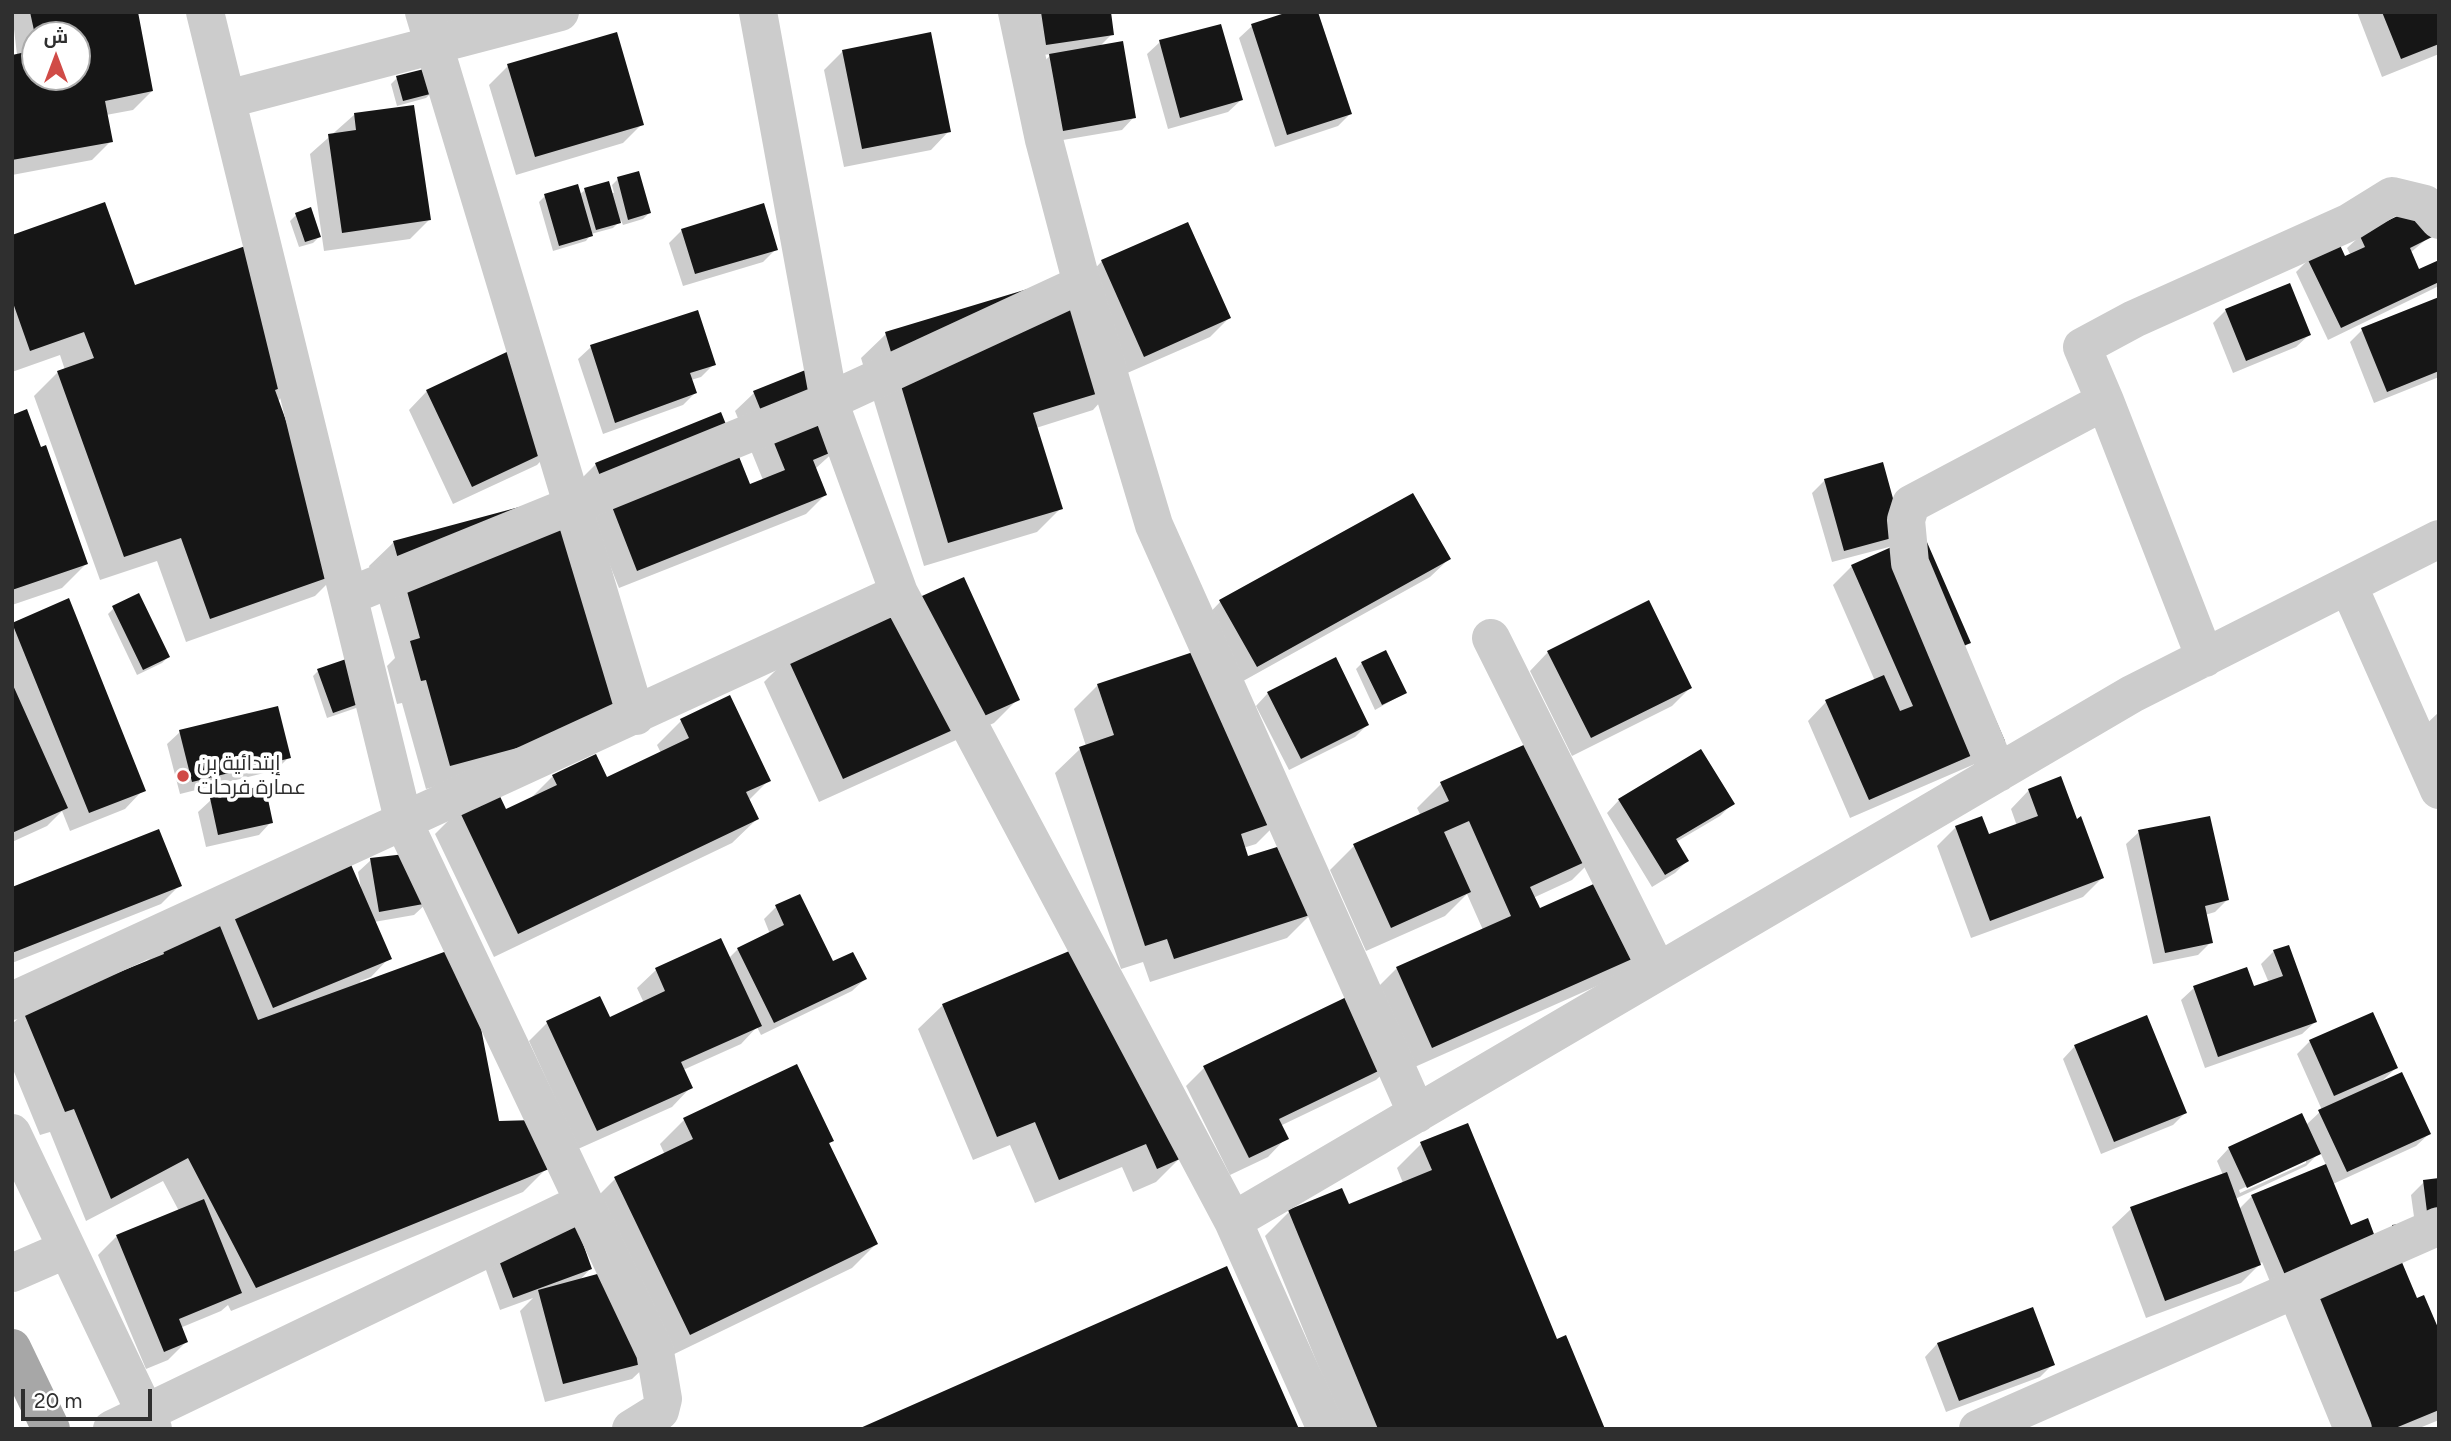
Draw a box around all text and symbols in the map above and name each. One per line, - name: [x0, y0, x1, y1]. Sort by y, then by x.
- north arrow: [21, 21, 91, 91]
- text: ش: [44, 25, 68, 48]
- place label: إبتدائية بن عمارة فرحات: [197, 751, 306, 801]
- marker: إبتدائية بن عمارة فرحات: [175, 768, 191, 784]
- scale bar: [24, 1374, 156, 1418]
- text: 20 m: [34, 1388, 82, 1413]

